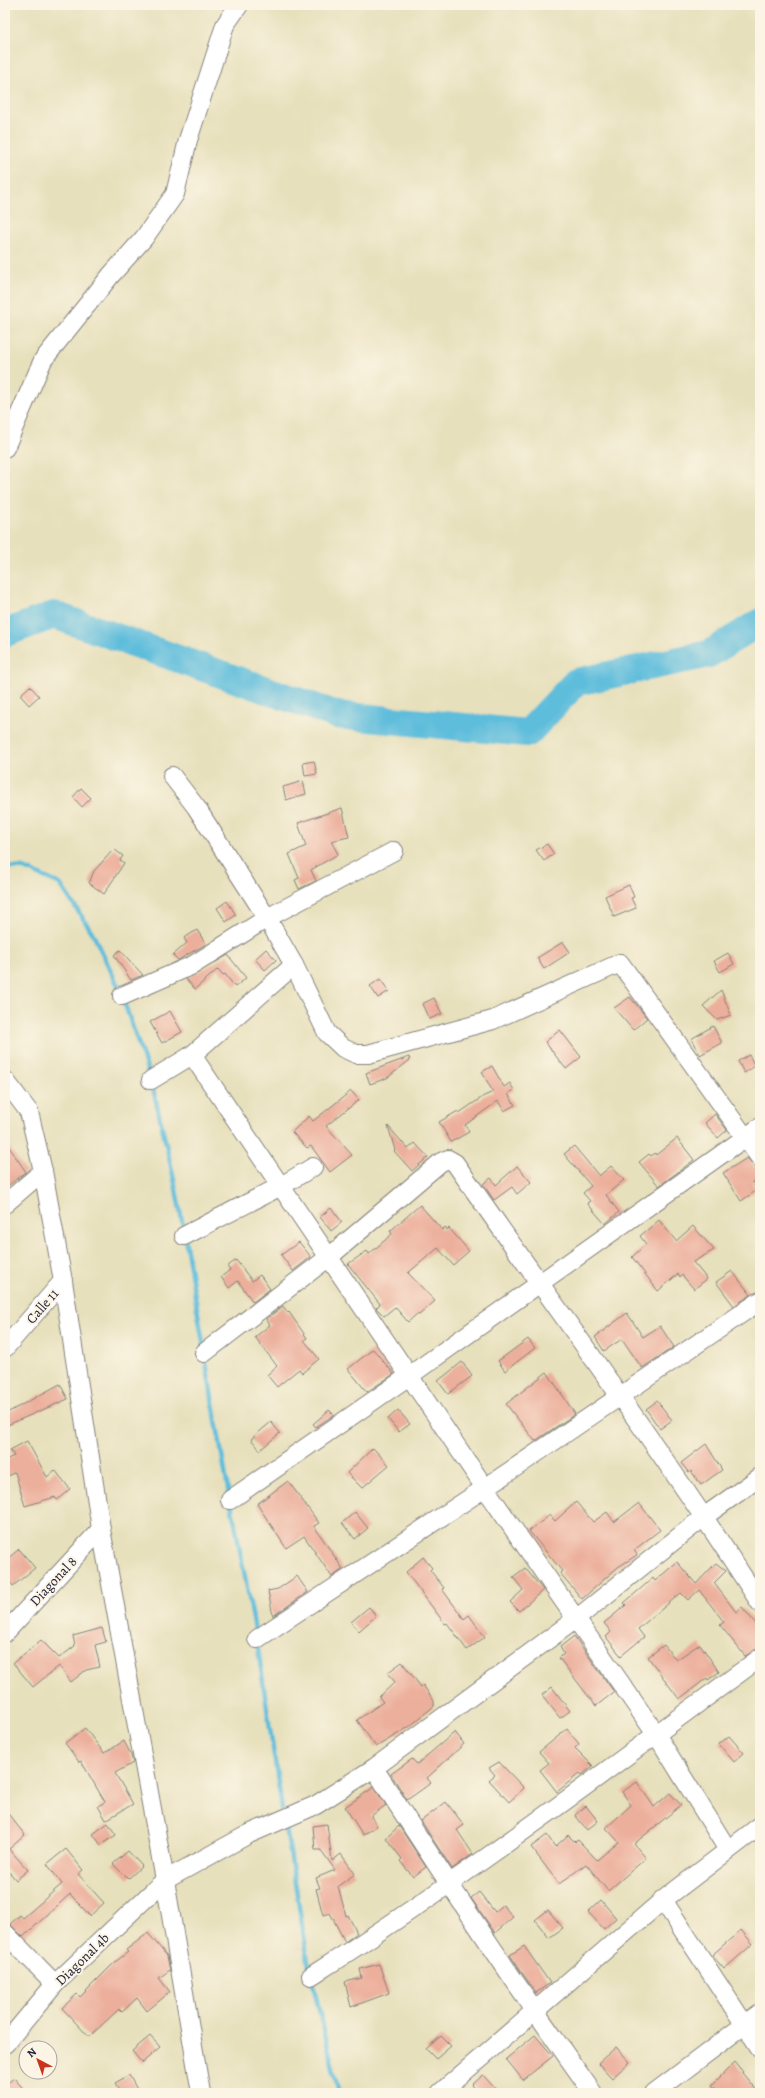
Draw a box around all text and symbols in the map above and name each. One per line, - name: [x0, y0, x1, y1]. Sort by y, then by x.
- street label: Calle 11: [22, 1285, 63, 1328]
- street label: Diagonal 8: [25, 1552, 81, 1610]
- street label: Diagonal 4b: [51, 1929, 113, 1990]
- north arrow: [18, 2040, 58, 2080]
- text: N: [24, 2045, 40, 2061]

